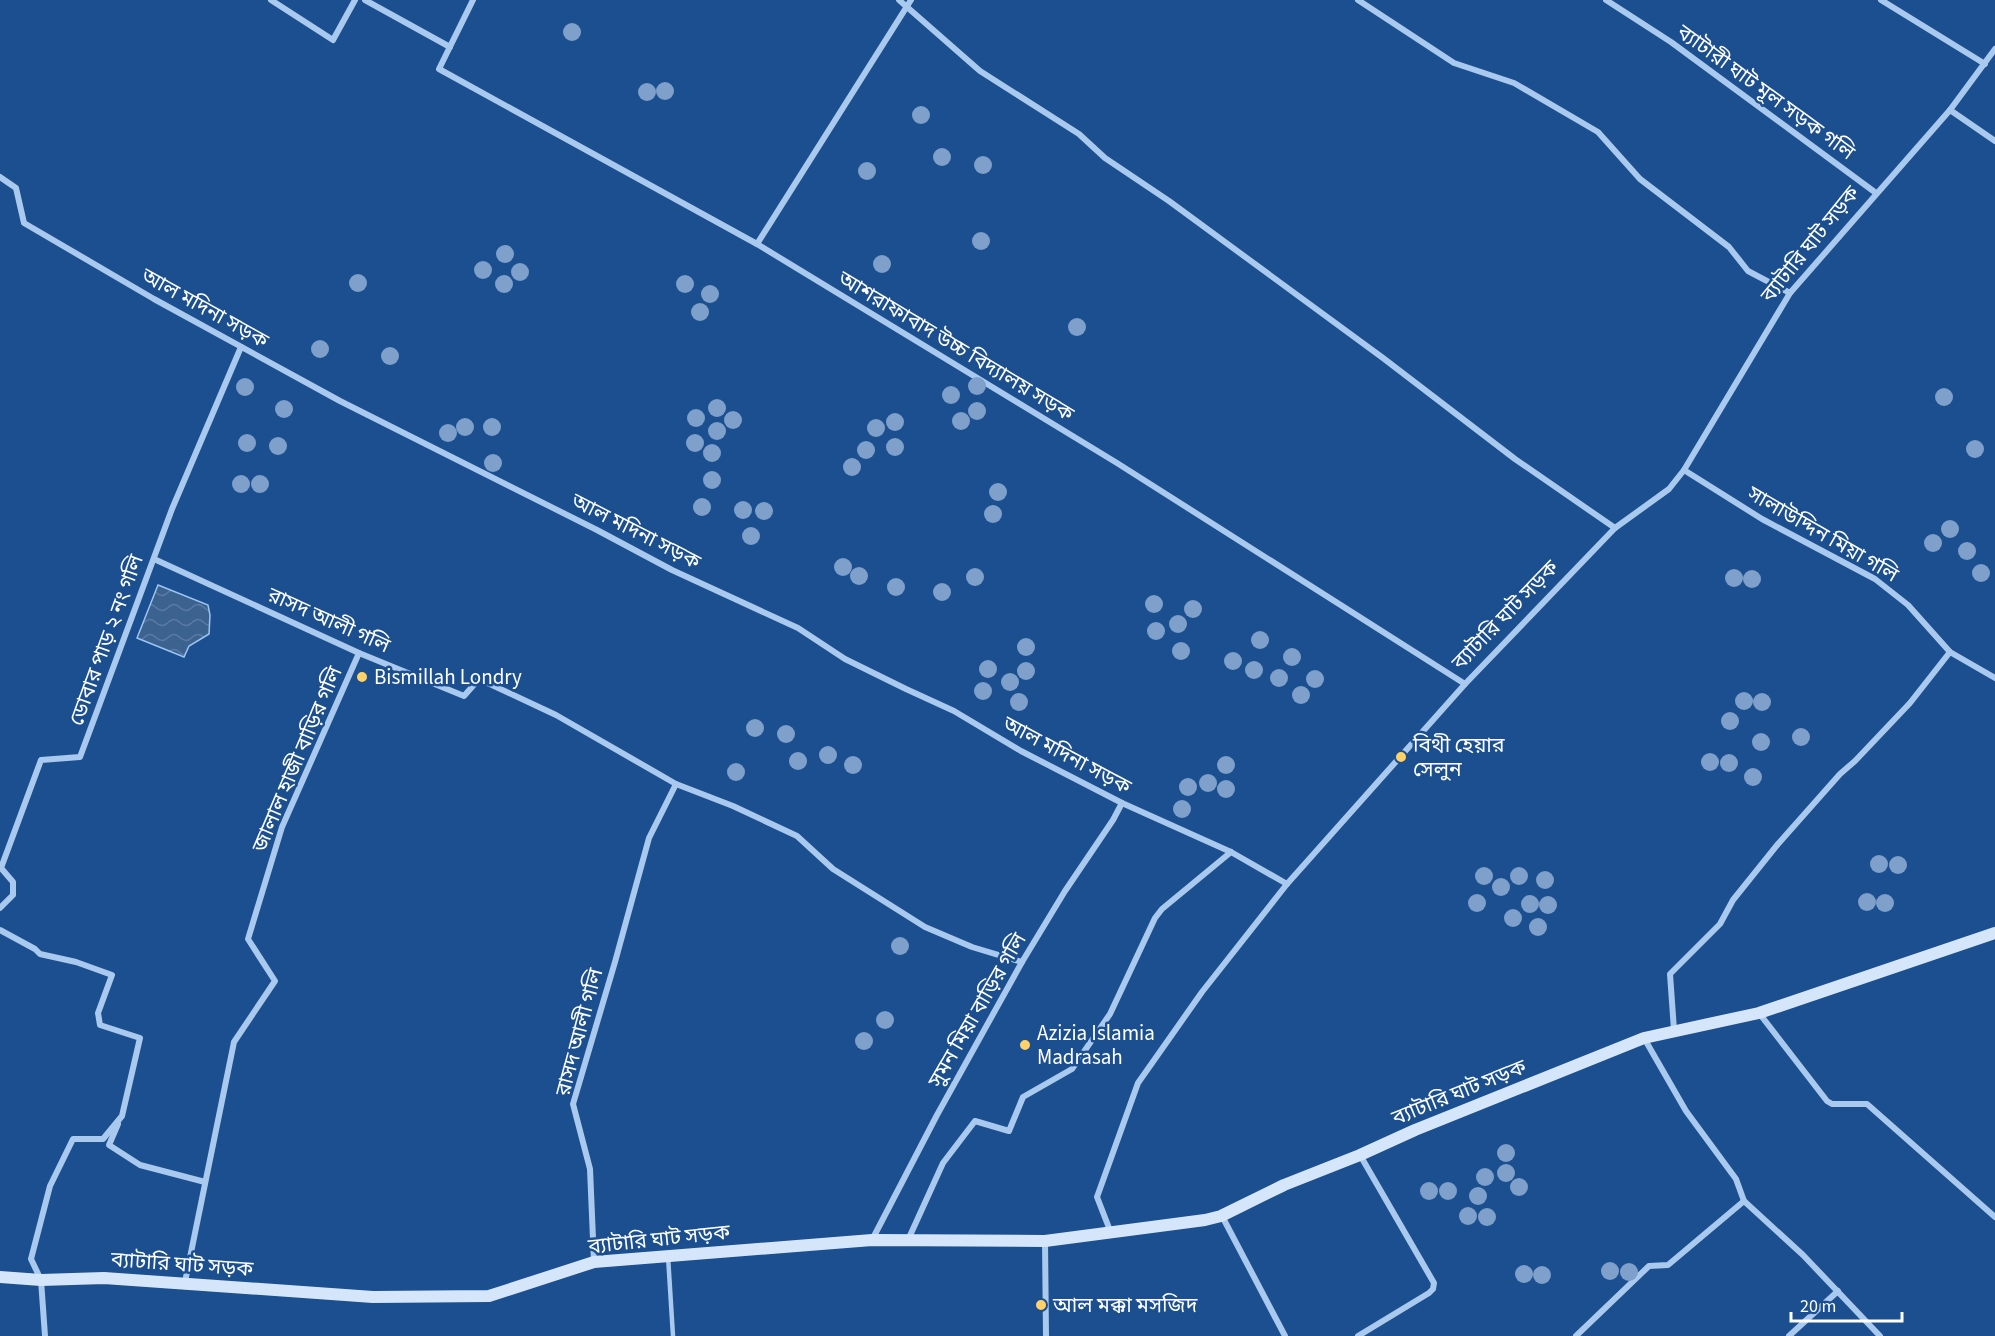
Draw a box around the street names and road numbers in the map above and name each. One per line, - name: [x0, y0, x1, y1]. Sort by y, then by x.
- street label: ব্যাটারী ঘাট মূল সড়ক গলি: [1670, 17, 1862, 167]
- street label: ব্যাটারি ঘাট সড়ক: [1753, 178, 1867, 310]
- street label: আল মদিনা সড়ক: [135, 260, 275, 356]
- street label: আশরাফাবাদ উচ্চ বিদ্যালয় সড়ক: [831, 263, 1081, 429]
- street label: সালাউদ্দিন মিয়া গলি: [1741, 478, 1905, 590]
- street label: আল মদিনা সড়ক: [565, 485, 707, 577]
- street label: ডোবার পাড় ২ নং গলি: [61, 550, 151, 730]
- street label: ব্যাটারি ঘাট সড়ক: [1444, 553, 1566, 677]
- street label: রাসদ আলী গলি: [262, 579, 396, 661]
- street label: জালাল হাজী বাড়ির গলি: [244, 661, 350, 857]
- street label: আল মদিনা সড়ক: [997, 708, 1137, 802]
- street label: সুমন মিয়া বাড়ির গলি: [920, 927, 1034, 1094]
- street label: রাসদ আলী গলি: [547, 964, 611, 1100]
- street label: ব্যাটারি ঘাট সড়ক: [1386, 1051, 1532, 1133]
- street label: ব্যাটারি ঘাট সড়ক: [586, 1217, 732, 1261]
- street label: ব্যাটারি ঘাট সড়ক: [109, 1244, 255, 1284]

